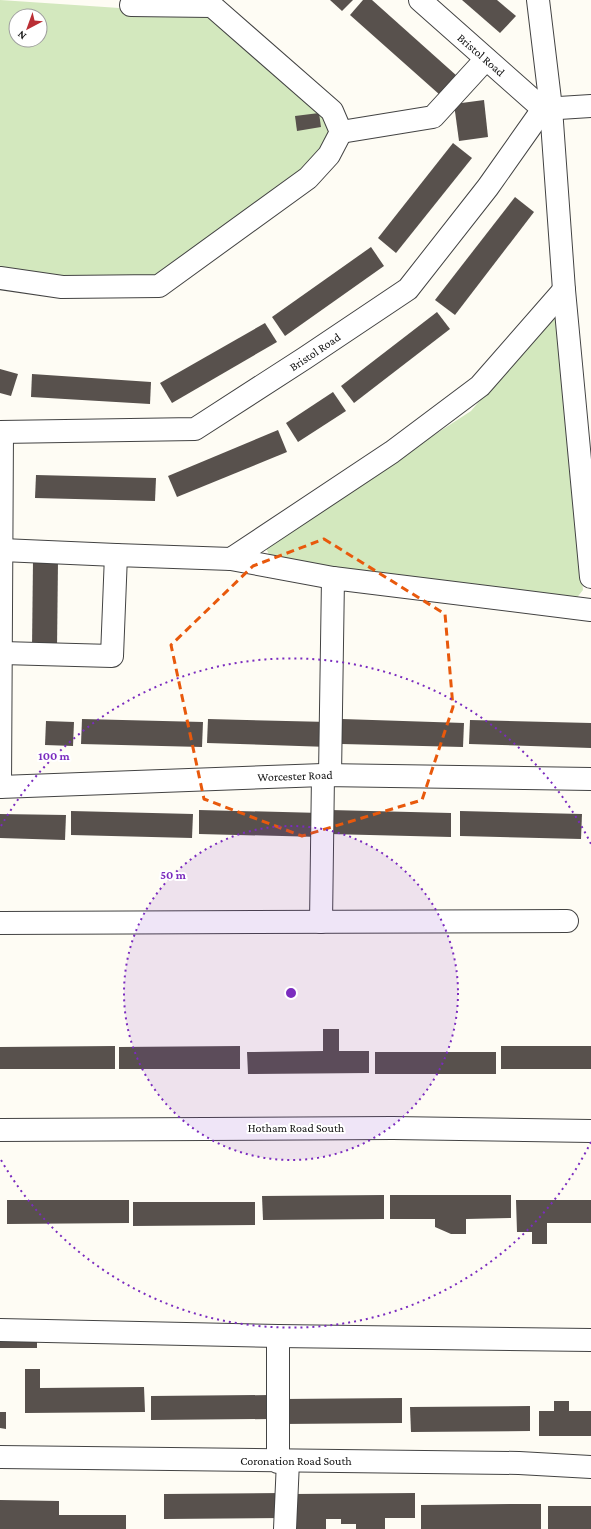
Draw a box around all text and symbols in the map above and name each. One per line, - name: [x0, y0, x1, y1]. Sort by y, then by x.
- north arrow: [8, 8, 48, 48]
- text: N: [14, 28, 28, 43]
- street label: Bristol Road: [454, 31, 508, 80]
- street label: Bristol Road: [287, 330, 344, 374]
- text: 100 m: [38, 749, 71, 763]
- street label: Worcester Road: [257, 768, 334, 784]
- text: 50 m: [160, 868, 187, 882]
- centre of rings: [284, 986, 298, 1000]
- street label: Hotham Road South: [248, 1121, 345, 1135]
- street label: Coronation Road South: [240, 1454, 352, 1468]

